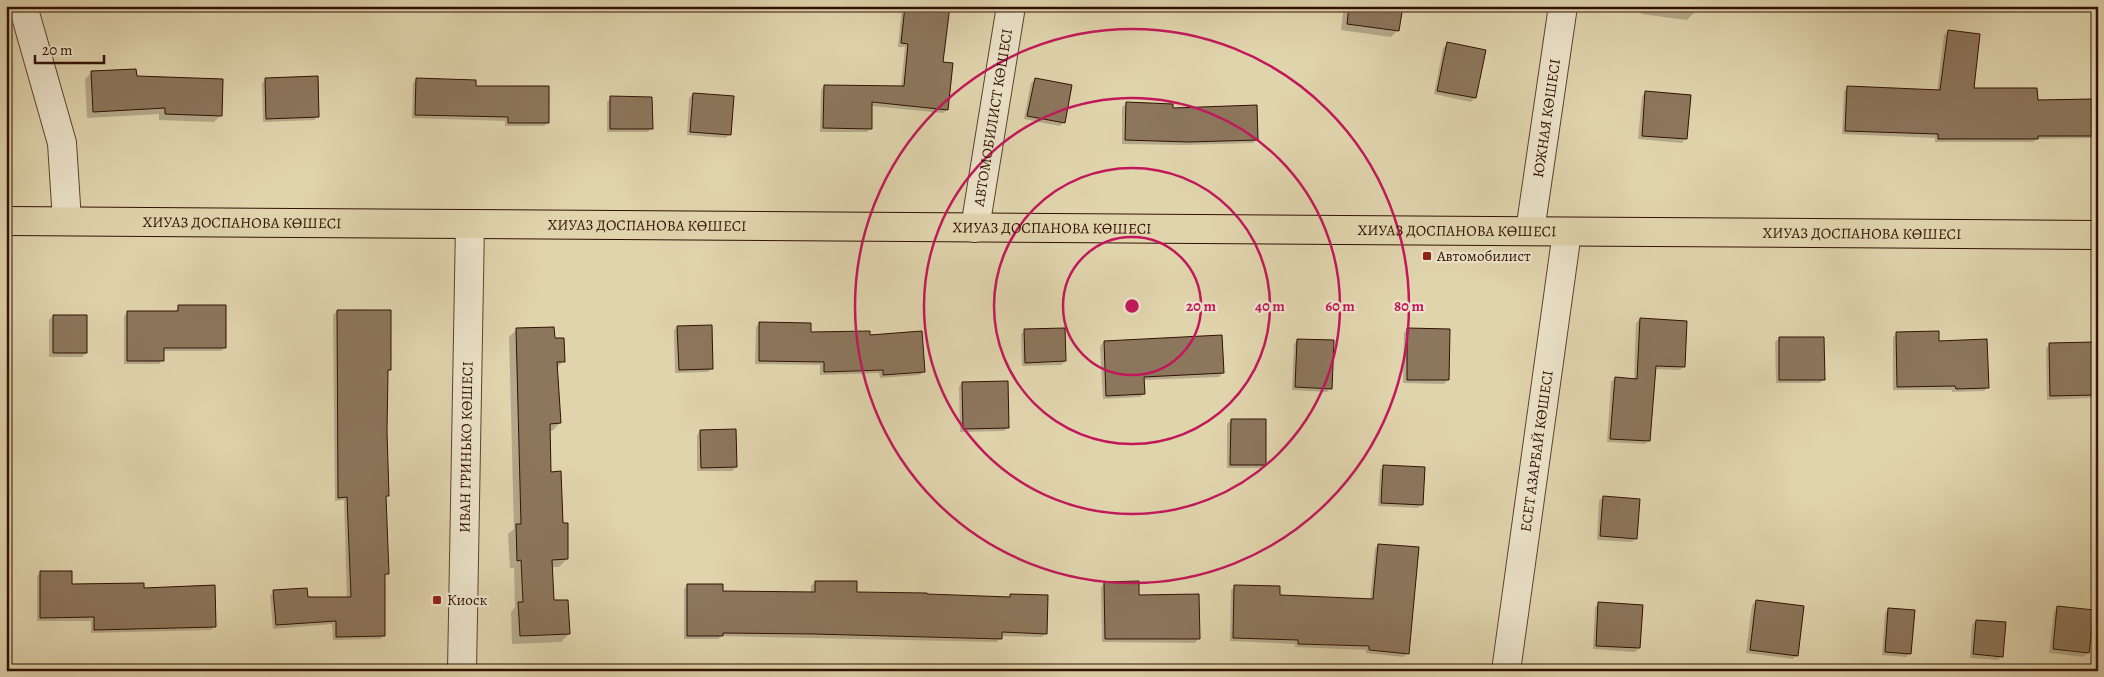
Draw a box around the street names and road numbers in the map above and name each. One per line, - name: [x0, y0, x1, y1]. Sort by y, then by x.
- street label: АВТОМОБИЛИСТ КӨШЕСІ: [969, 27, 1017, 209]
- street label: ЮЖНАЯ КӨШЕСІ: [1528, 58, 1565, 179]
- street label: ХИУАЗ ДОСПАНОВА КӨШЕСІ: [142, 212, 342, 233]
- street label: ХИУАЗ ДОСПАНОВА КӨШЕСІ: [547, 215, 747, 236]
- street label: ХИУАЗ ДОСПАНОВА КӨШЕСІ: [952, 217, 1152, 239]
- street label: ХИУАЗ ДОСПАНОВА КӨШЕСІ: [1357, 220, 1557, 241]
- street label: ХИУАЗ ДОСПАНОВА КӨШЕСІ: [1762, 223, 1962, 244]
- street label: ИВАН ГРИНЬКО КӨШЕСІ: [454, 361, 478, 533]
- street label: ЕСЕТ АЗАРБАЙ КӨШЕСІ: [1515, 369, 1558, 533]

